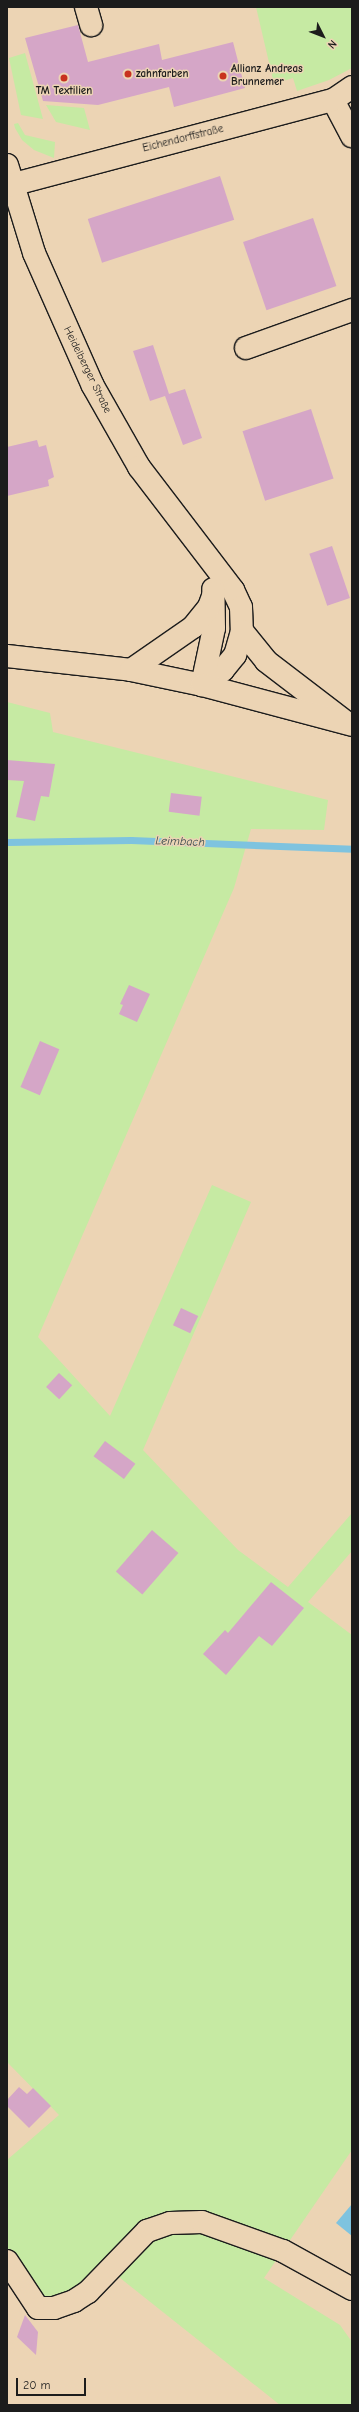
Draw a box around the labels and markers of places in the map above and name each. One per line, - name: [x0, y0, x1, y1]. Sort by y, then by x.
- place label: Allianz Andreas Brunnemer: [231, 63, 303, 89]
- place label: zahnfarben: [136, 67, 188, 81]
- marker: zahnfarben: [123, 69, 133, 79]
- marker: Allianz Andreas Brunnemer: [218, 71, 228, 81]
- marker: TM Textilien: [59, 73, 69, 83]
- place label: TM Textilien: [36, 84, 92, 98]

